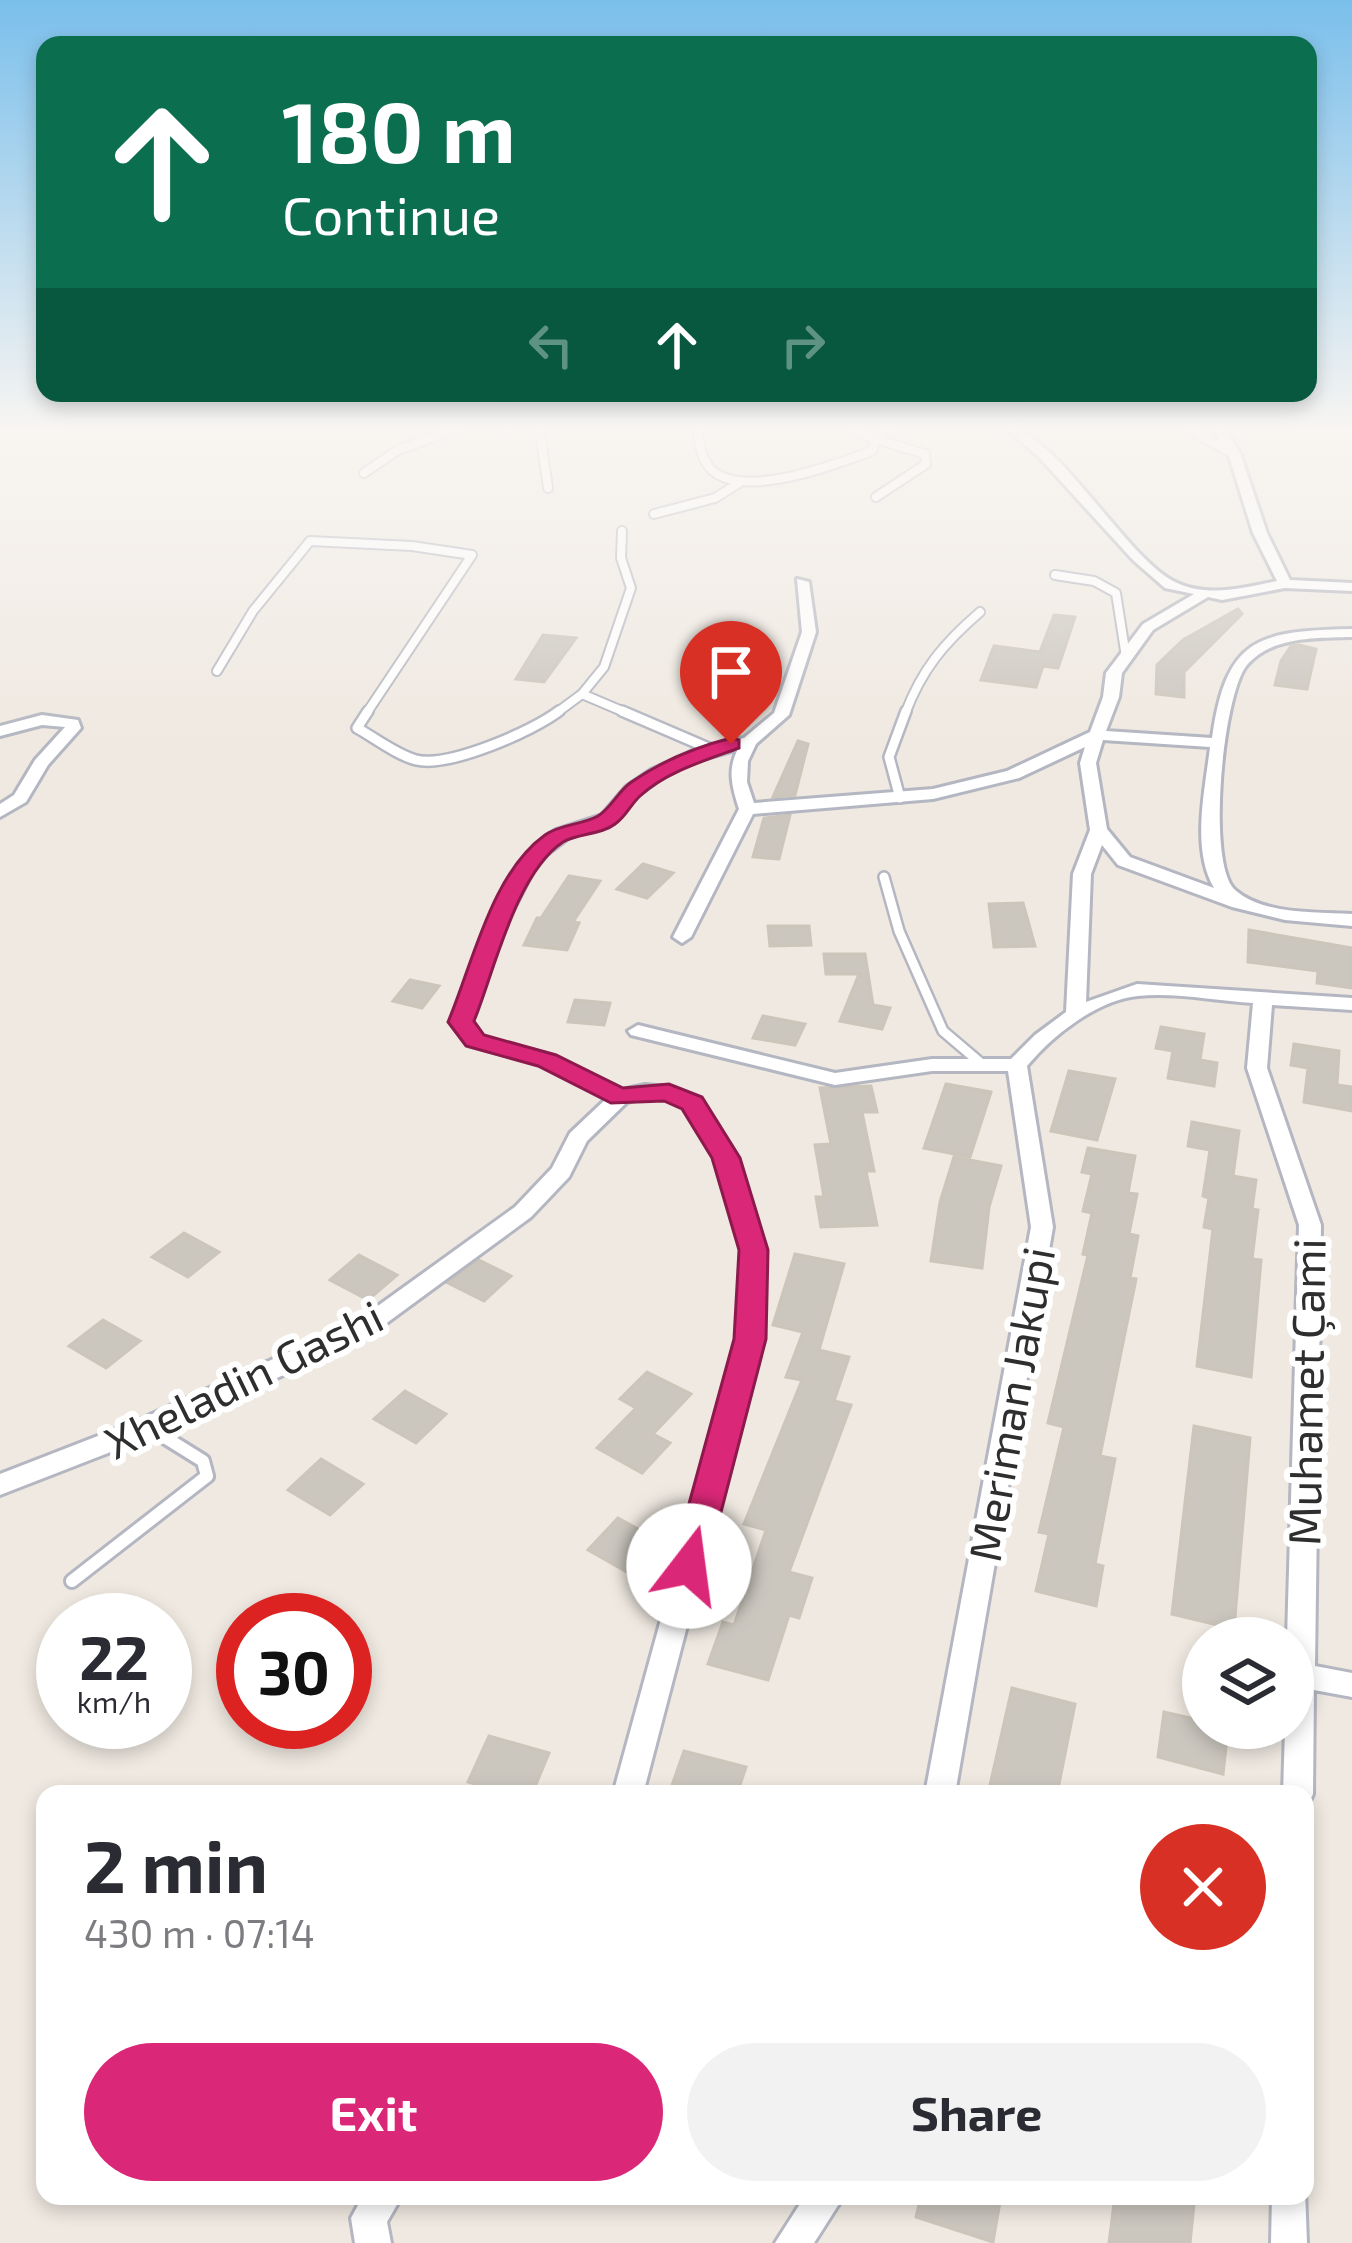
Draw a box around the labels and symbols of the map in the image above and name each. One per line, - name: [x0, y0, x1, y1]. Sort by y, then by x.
- pin: [680, 621, 782, 744]
- street label: Muhamet Çami: [1275, 1238, 1338, 1546]
- street label: Meriman Jakupi: [956, 1243, 1064, 1565]
- street label: Xheladin Gashi: [95, 1288, 391, 1468]
- position arrow: [626, 1503, 752, 1629]
- speed limit sign: 30: [216, 1593, 372, 1749]

